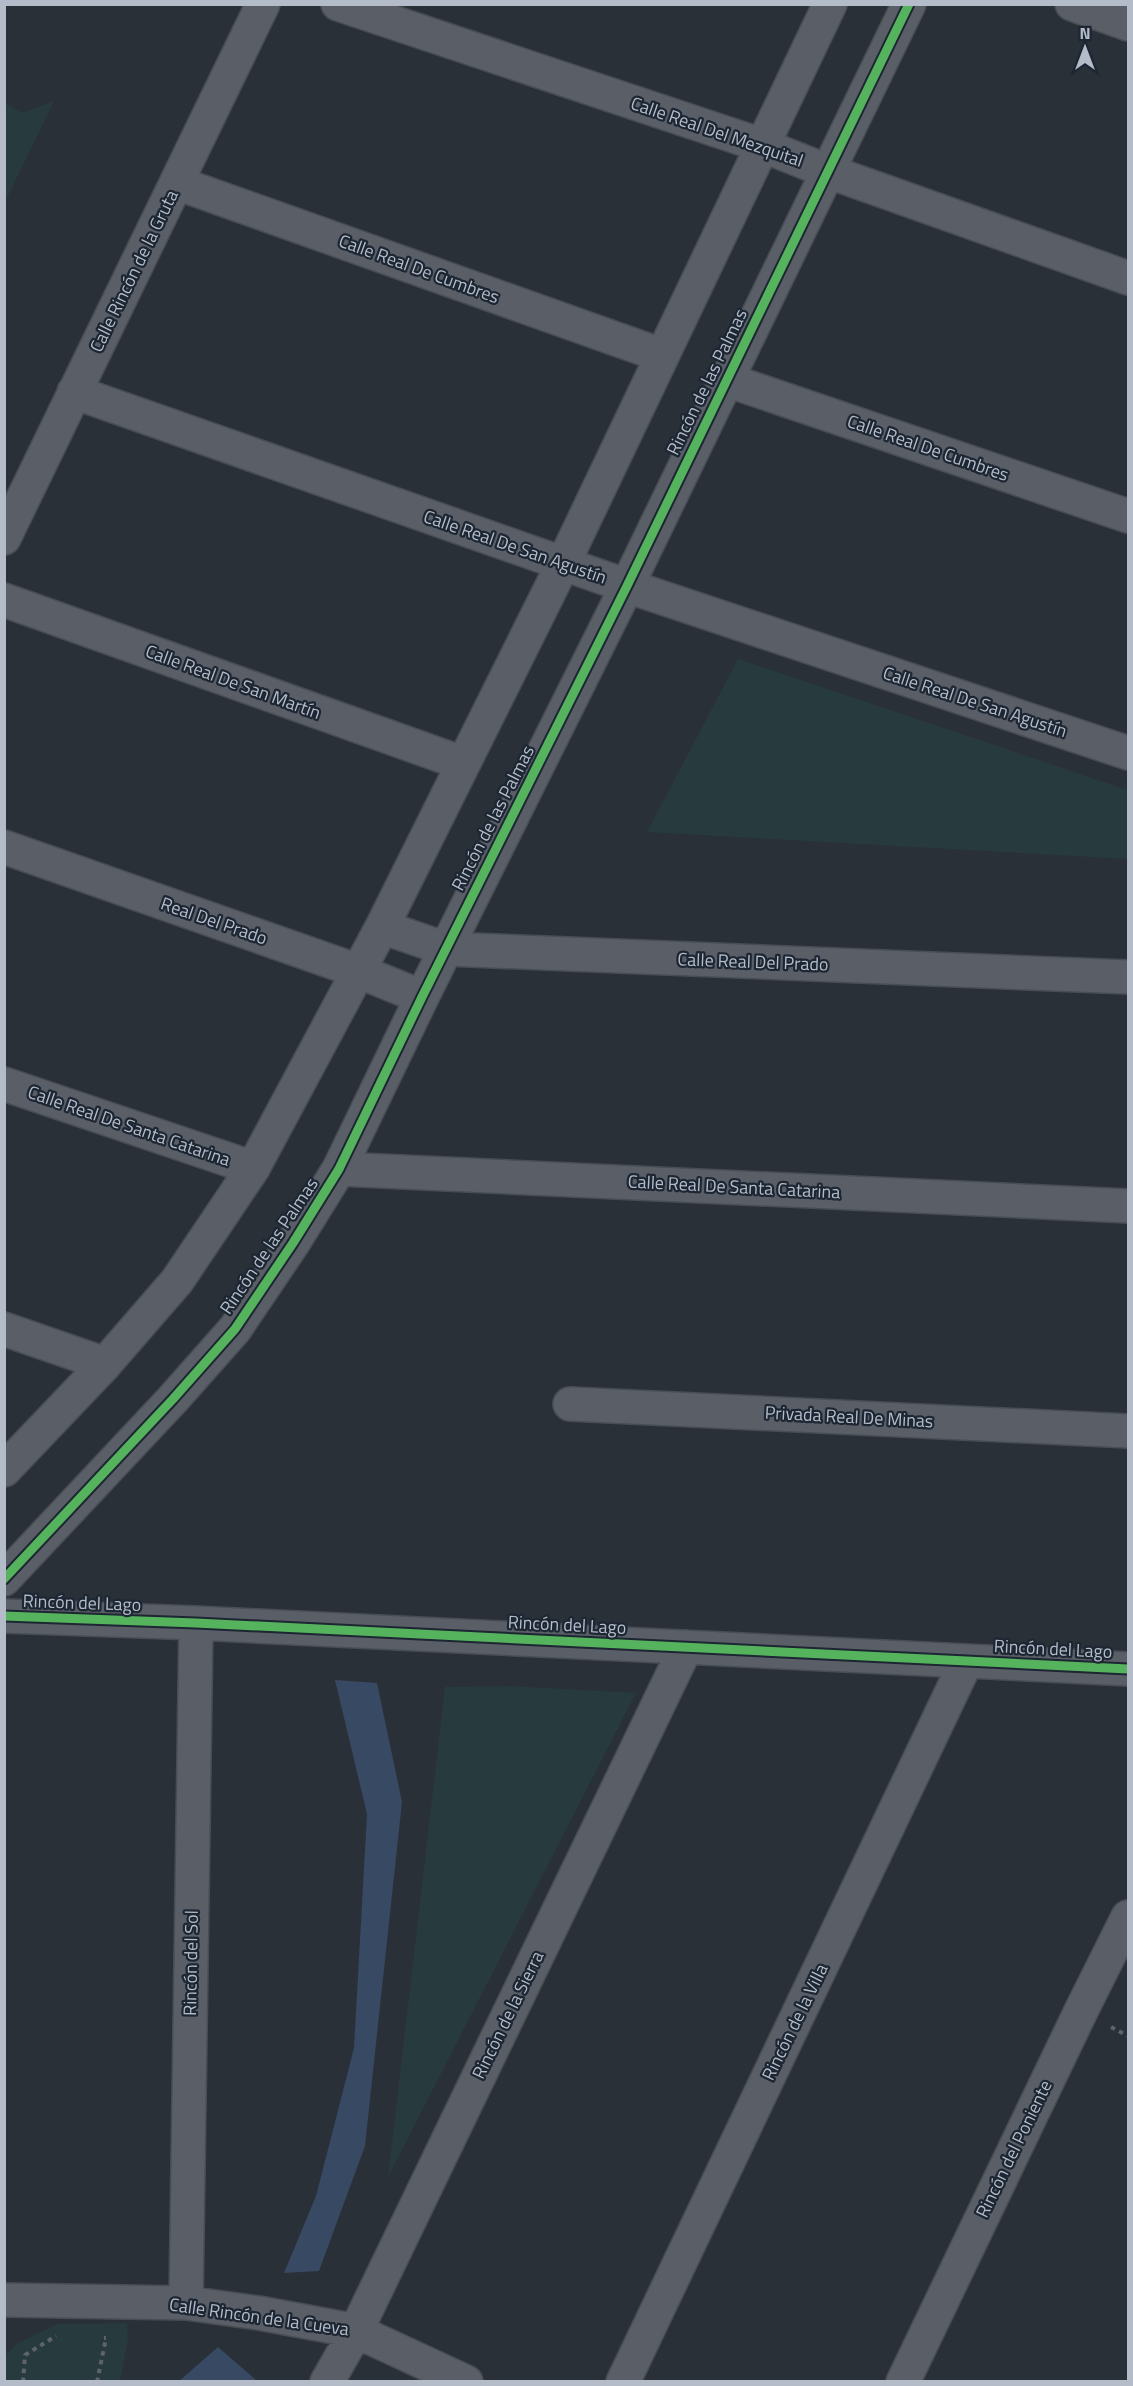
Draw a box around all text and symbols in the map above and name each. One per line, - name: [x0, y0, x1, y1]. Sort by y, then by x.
- north arrow: [1055, 18, 1115, 78]
- text: N: [1079, 21, 1091, 45]
- street label: Calle Real Del Mezquital: [627, 89, 807, 174]
- street label: Calle Rincón de la Gruta: [82, 185, 185, 357]
- street label: Calle Real De Cumbres: [335, 227, 503, 310]
- street label: Rincón de las Palmas: [659, 304, 754, 460]
- street label: Calle Real De Cumbres: [844, 407, 1013, 488]
- street label: Calle Real De San Agustín: [420, 502, 610, 591]
- street label: Calle Real De San Martín: [142, 637, 325, 726]
- street label: Calle Real De San Agustín: [880, 659, 1071, 744]
- street label: Rincón de las Palmas: [444, 740, 541, 895]
- street label: Real Del Prado: [157, 890, 271, 951]
- street label: Calle Real Del Prado: [677, 945, 829, 978]
- street label: Calle Real De Santa Catarina: [24, 1078, 234, 1173]
- street label: Calle Real De Santa Catarina: [627, 1167, 841, 1206]
- street label: Rincón de las Palmas: [213, 1172, 324, 1320]
- street label: Privada Real De Minas: [764, 1399, 934, 1434]
- street label: Rincón del Lago: [22, 1587, 142, 1618]
- street label: Rincón del Lago: [507, 1608, 627, 1641]
- street label: Rincón del Lago: [993, 1632, 1113, 1665]
- street label: Rincón del Sol: [176, 1910, 205, 2016]
- street label: Rincón de la Sierra: [465, 1946, 550, 2083]
- street label: Rincón de la Villa: [755, 1959, 835, 2085]
- street label: Rincón del Poniente: [969, 2075, 1059, 2222]
- street label: Calle Rincón de la Cueva: [168, 2291, 351, 2342]

